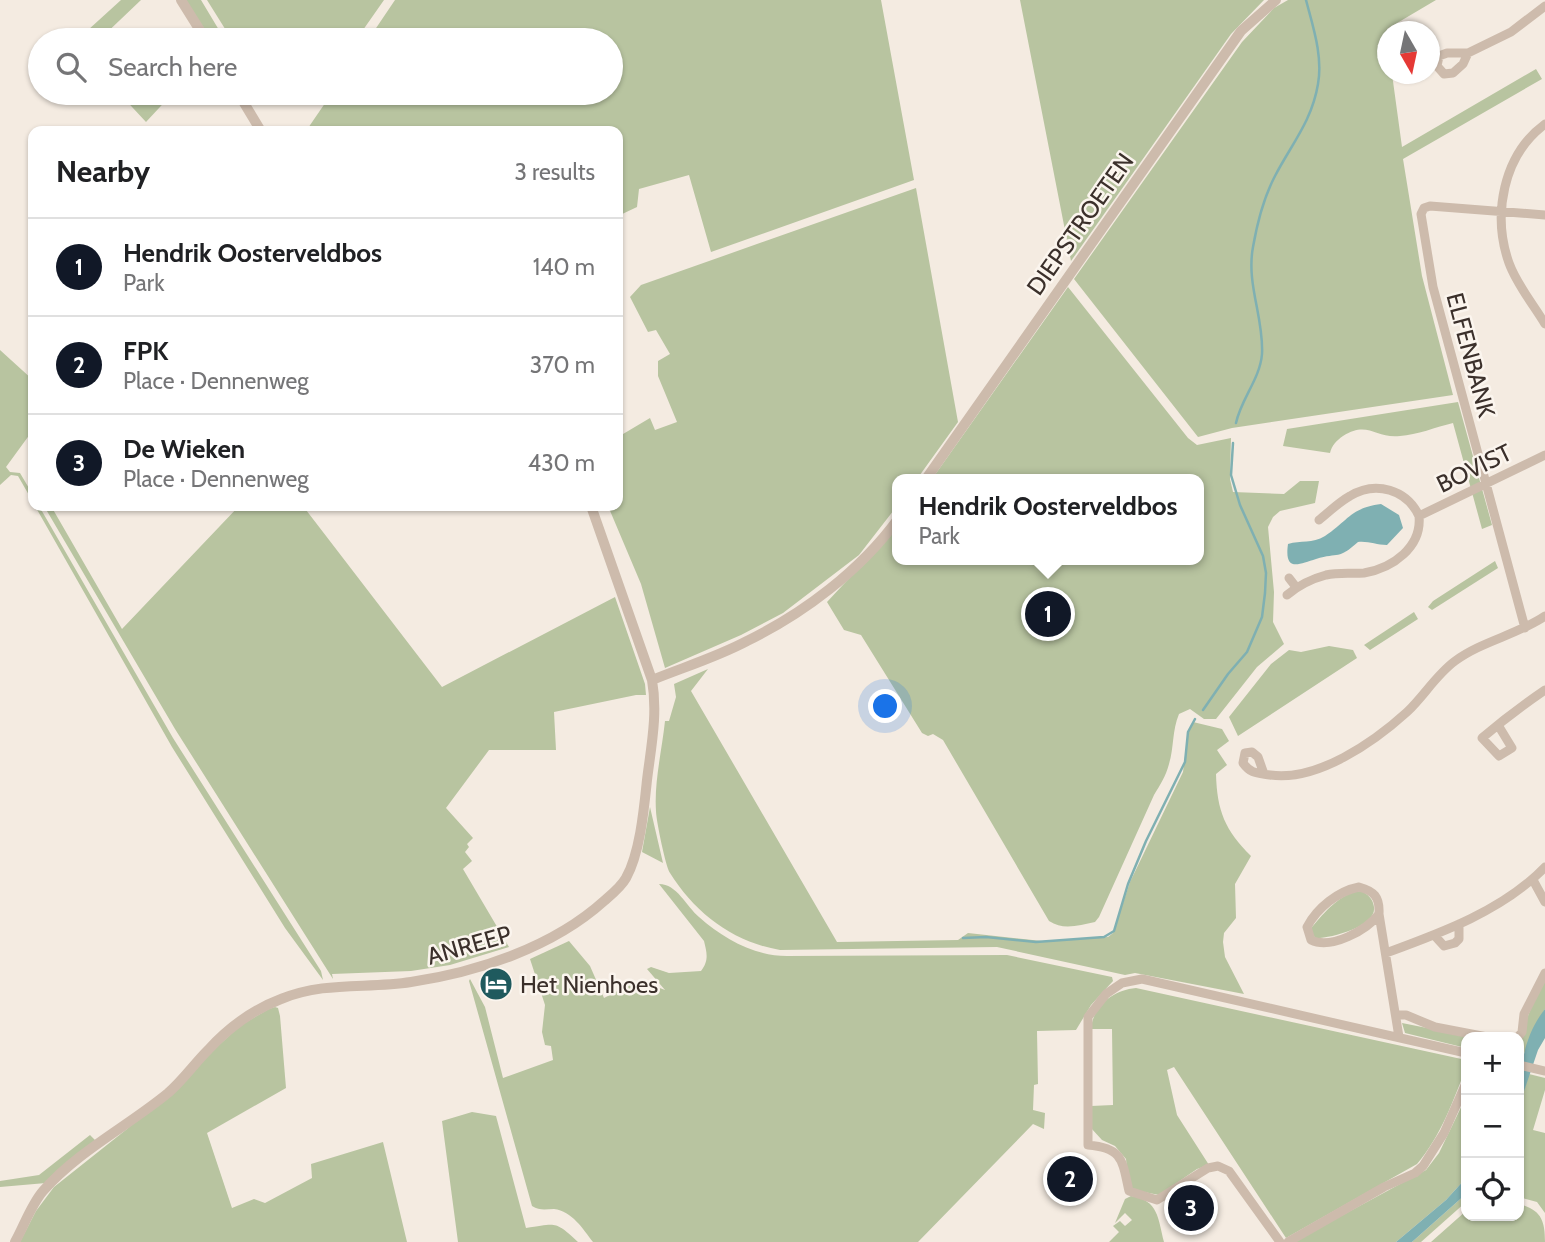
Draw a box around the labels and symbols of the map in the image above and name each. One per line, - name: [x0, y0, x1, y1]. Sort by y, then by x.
- north arrow: [1377, 21, 1440, 84]
- street label: DIEPSTROETEN: [1020, 147, 1140, 301]
- street label: ELFENBANK: [1440, 290, 1502, 421]
- street label: BOVIST: [1432, 437, 1517, 499]
- pin: 1: [1025, 588, 1071, 640]
- your location: [868, 689, 902, 723]
- street label: ANREEP: [423, 919, 515, 971]
- hotel icon: Het Nienhoes: [477, 965, 515, 1003]
- place label: Het Nienhoes: [520, 970, 658, 999]
- pin: 2: [1047, 1153, 1093, 1205]
- pin: 3: [1168, 1182, 1214, 1234]

